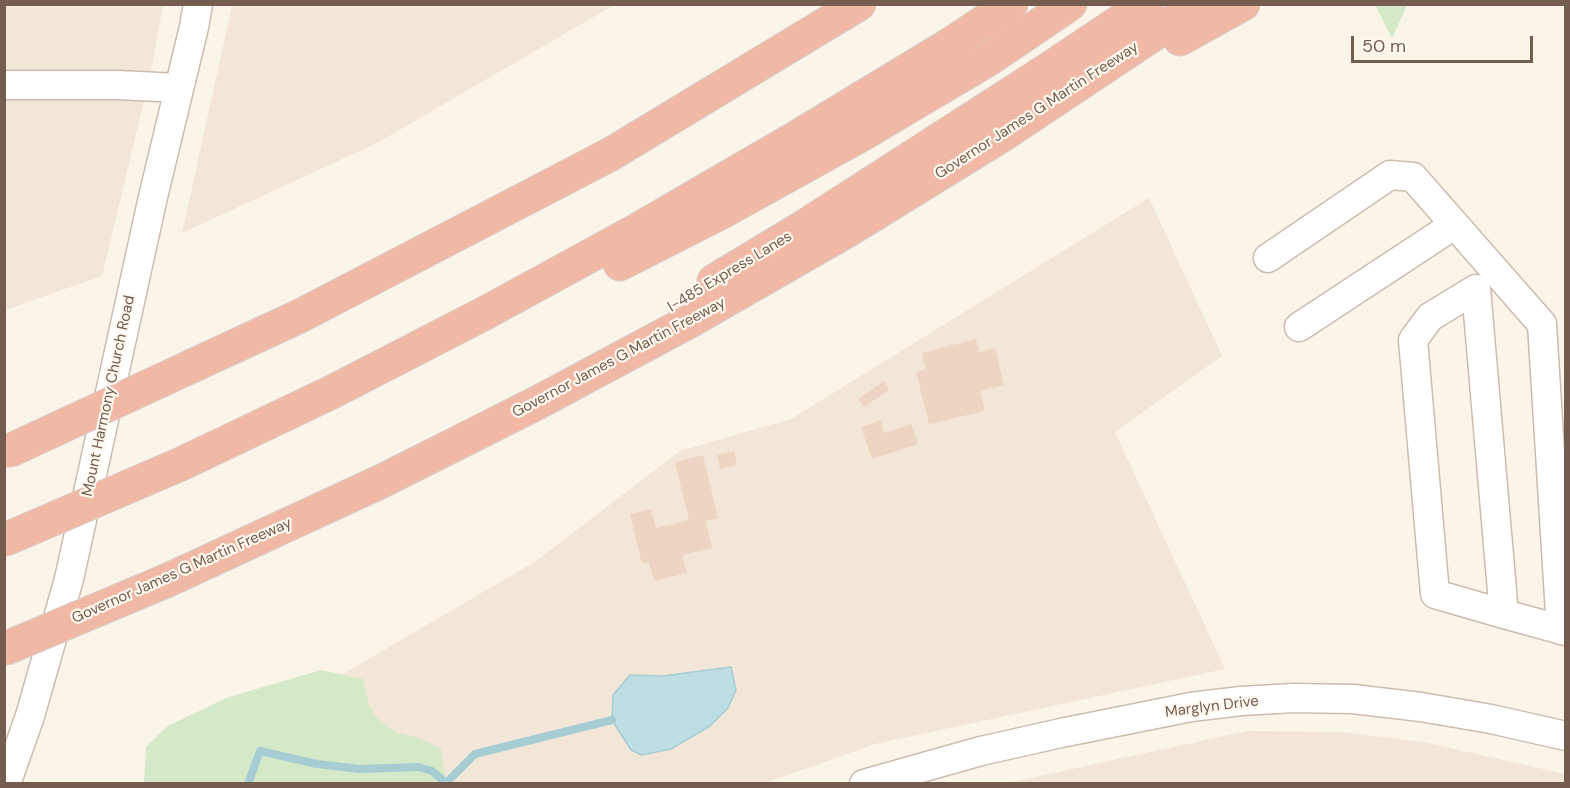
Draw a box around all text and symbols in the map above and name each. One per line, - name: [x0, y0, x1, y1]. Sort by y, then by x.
- scale bar: [1354, 24, 1536, 62]
- text: 50 m: [1362, 34, 1406, 58]
- street label: Governor James G Martin Freeway: [932, 38, 1142, 184]
- street label: I-485 Express Lanes: [665, 228, 795, 316]
- street label: Mount Harmony Church Road: [79, 294, 139, 498]
- street label: Governor James G Martin Freeway: [509, 294, 729, 422]
- street label: Governor James G Martin Freeway: [69, 514, 295, 628]
- street label: Marglyn Drive: [1164, 692, 1260, 722]

